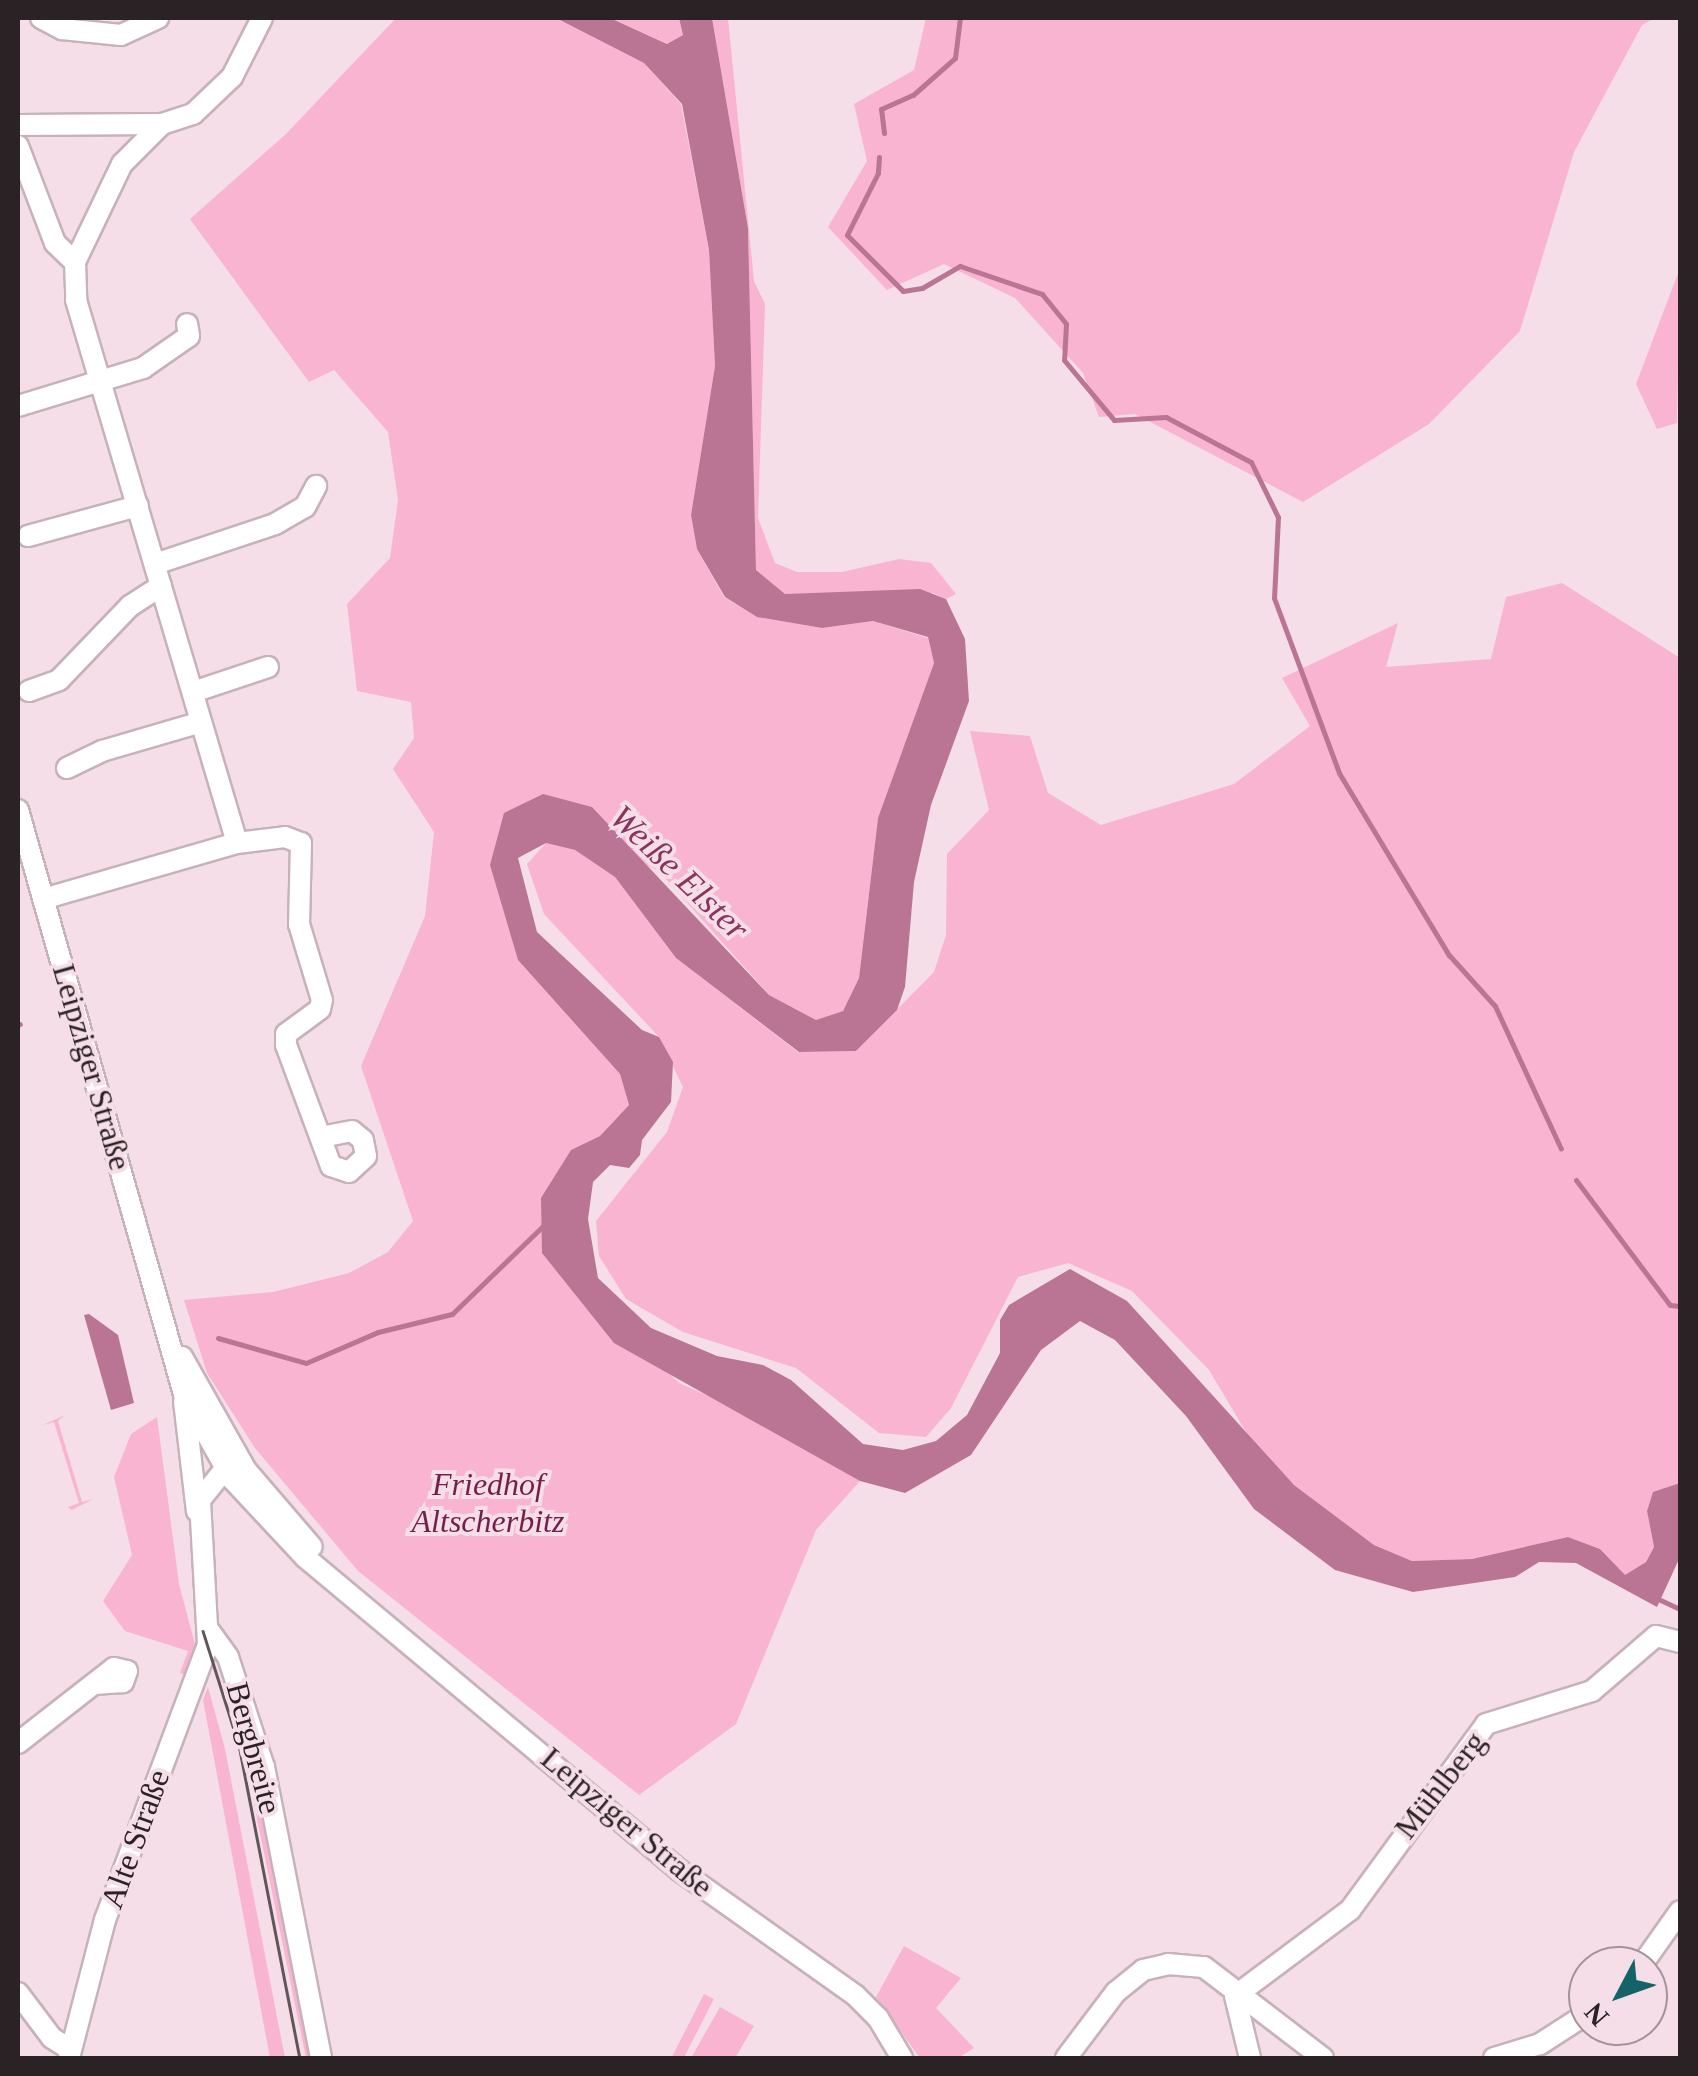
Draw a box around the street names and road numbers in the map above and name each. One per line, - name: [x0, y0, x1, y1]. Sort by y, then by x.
- street label: Leipziger Straße: [44, 960, 140, 1174]
- street label: Bergbreite: [218, 1678, 290, 1818]
- street label: Mühlberg: [1386, 1724, 1494, 1846]
- street label: Leipziger Straße: [533, 1739, 721, 1905]
- street label: Alte Straße: [92, 1764, 178, 1914]

